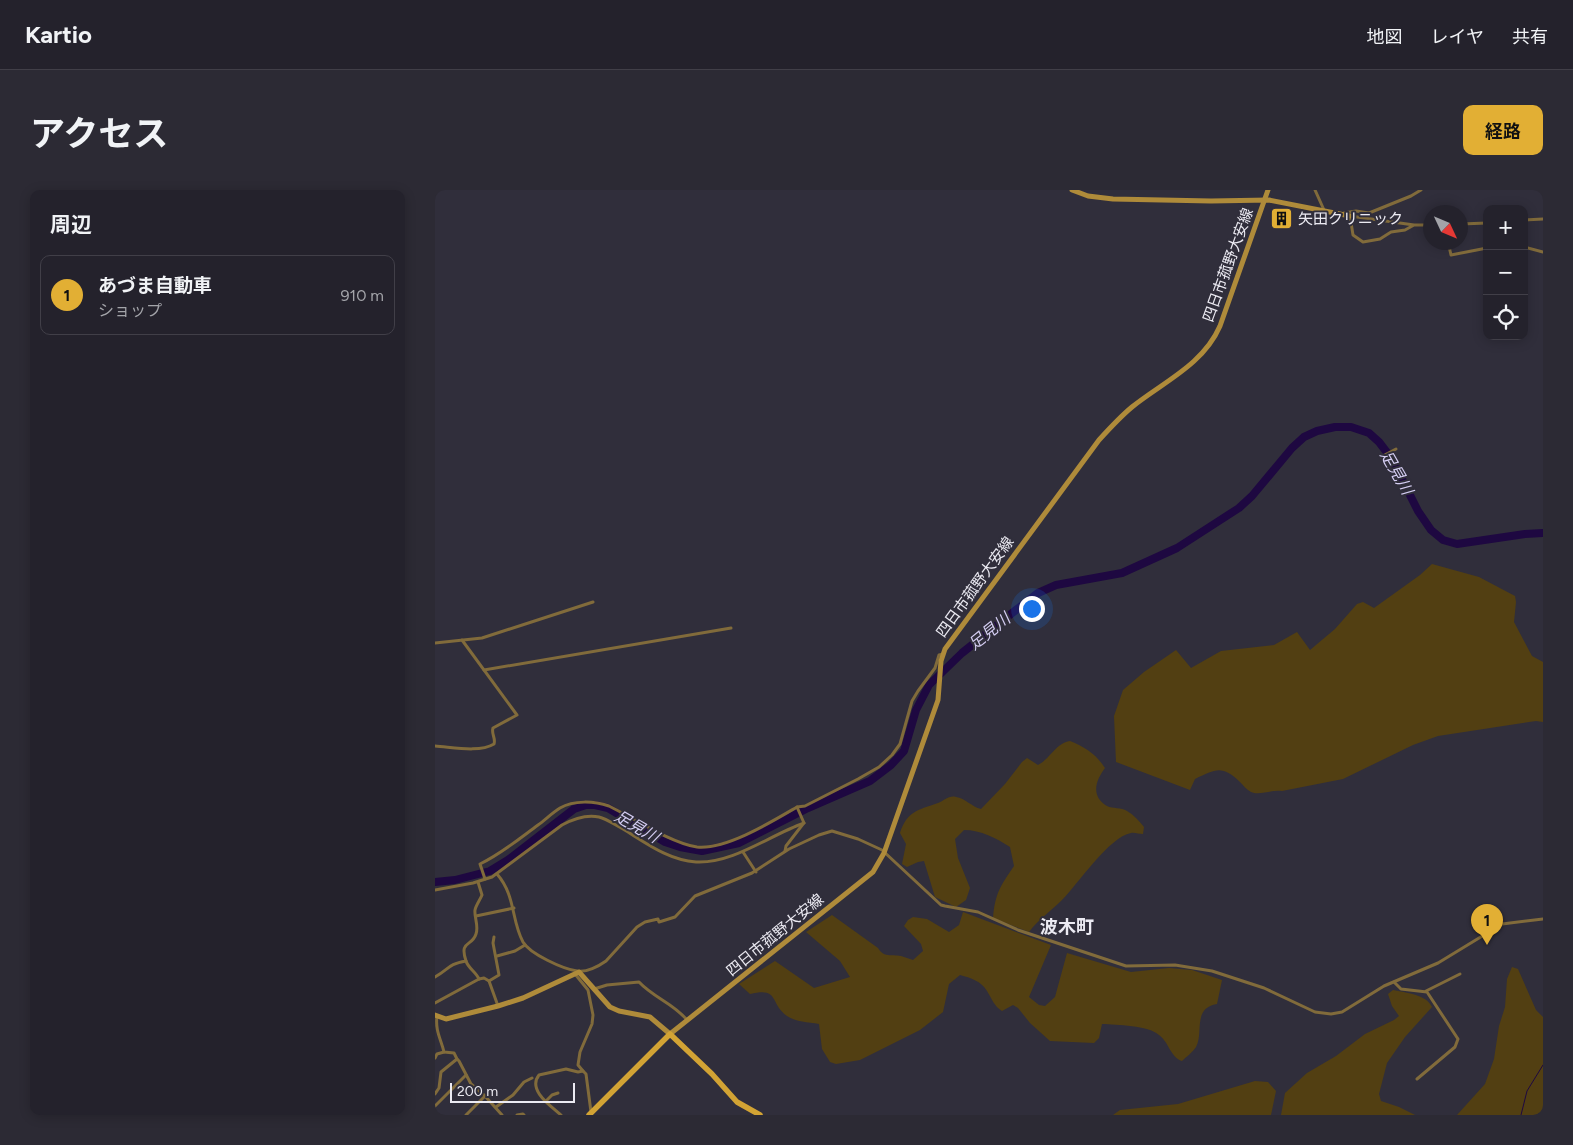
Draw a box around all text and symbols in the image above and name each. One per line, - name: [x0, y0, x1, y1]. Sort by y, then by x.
- text: Kartio: [25, 20, 92, 49]
- text: 地図: [1367, 26, 1403, 48]
- text: レイヤ: [1431, 26, 1484, 48]
- text: 共有: [1512, 26, 1548, 48]
- button: 経路: [1463, 105, 1543, 155]
- text: アクセス: [30, 113, 168, 155]
- north arrow: [1423, 205, 1468, 250]
- map controls: [1483, 205, 1528, 340]
- button: +: [1483, 205, 1528, 250]
- street label: 四日市菰野大安線: [1199, 206, 1257, 324]
- building icon: 矢田クリニック: [1270, 207, 1294, 231]
- place label: 矢田クリニック: [1298, 210, 1403, 228]
- text: 周辺: [50, 212, 92, 237]
- button: −: [1483, 250, 1528, 295]
- text: あづま自動車: [98, 274, 212, 297]
- text: 1: [64, 286, 70, 305]
- text: 910 m: [341, 286, 384, 305]
- button: locate: [1483, 295, 1528, 340]
- text: ショップ: [98, 301, 162, 320]
- water label: 足見川: [1376, 447, 1418, 500]
- street label: 四日市菰野大安線: [932, 533, 1018, 641]
- your location: [1019, 596, 1045, 622]
- water label: 足見川: [965, 608, 1015, 654]
- water label: 足見川: [611, 806, 664, 848]
- street label: 四日市菰野大安線: [723, 890, 827, 980]
- pin: 1: [1471, 904, 1503, 945]
- district label: 波木町: [1040, 916, 1094, 938]
- scale bar: [450, 1080, 575, 1103]
- text: 200 m: [457, 1083, 498, 1100]

